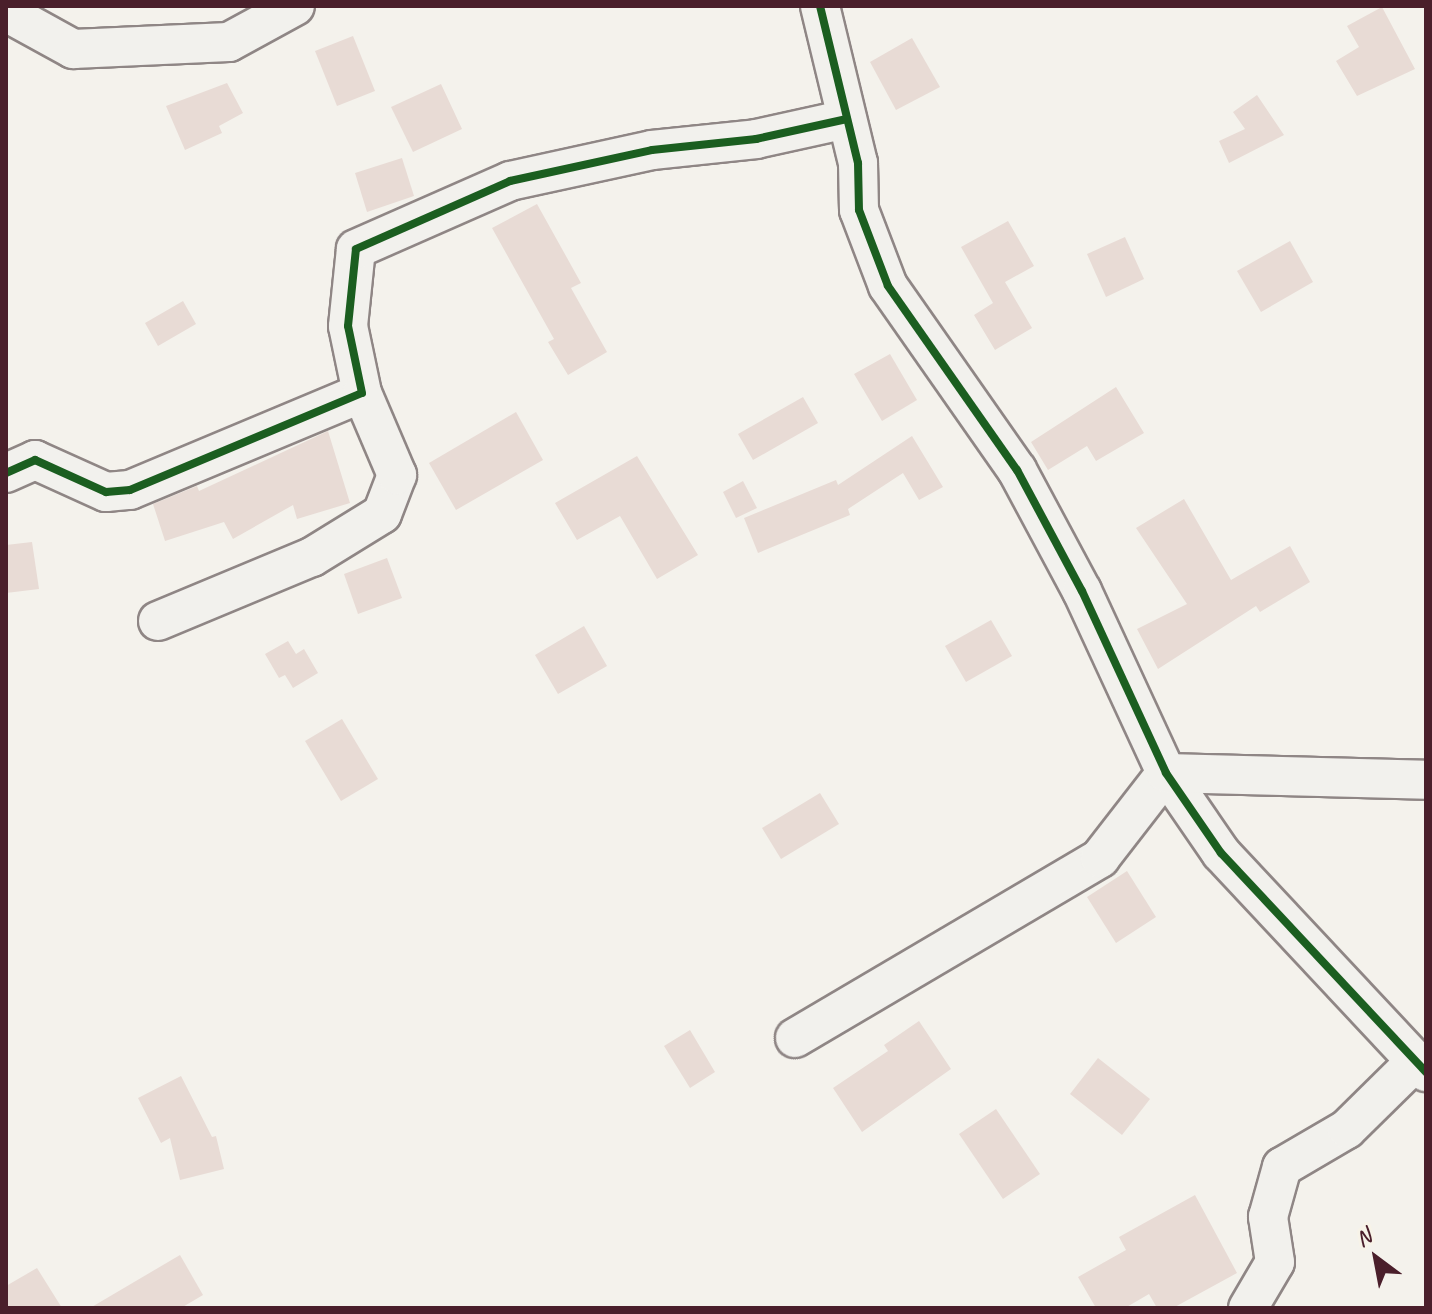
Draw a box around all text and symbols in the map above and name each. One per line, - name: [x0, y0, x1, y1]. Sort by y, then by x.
- north arrow: [1336, 1218, 1416, 1298]
- text: N: [1350, 1222, 1376, 1253]

